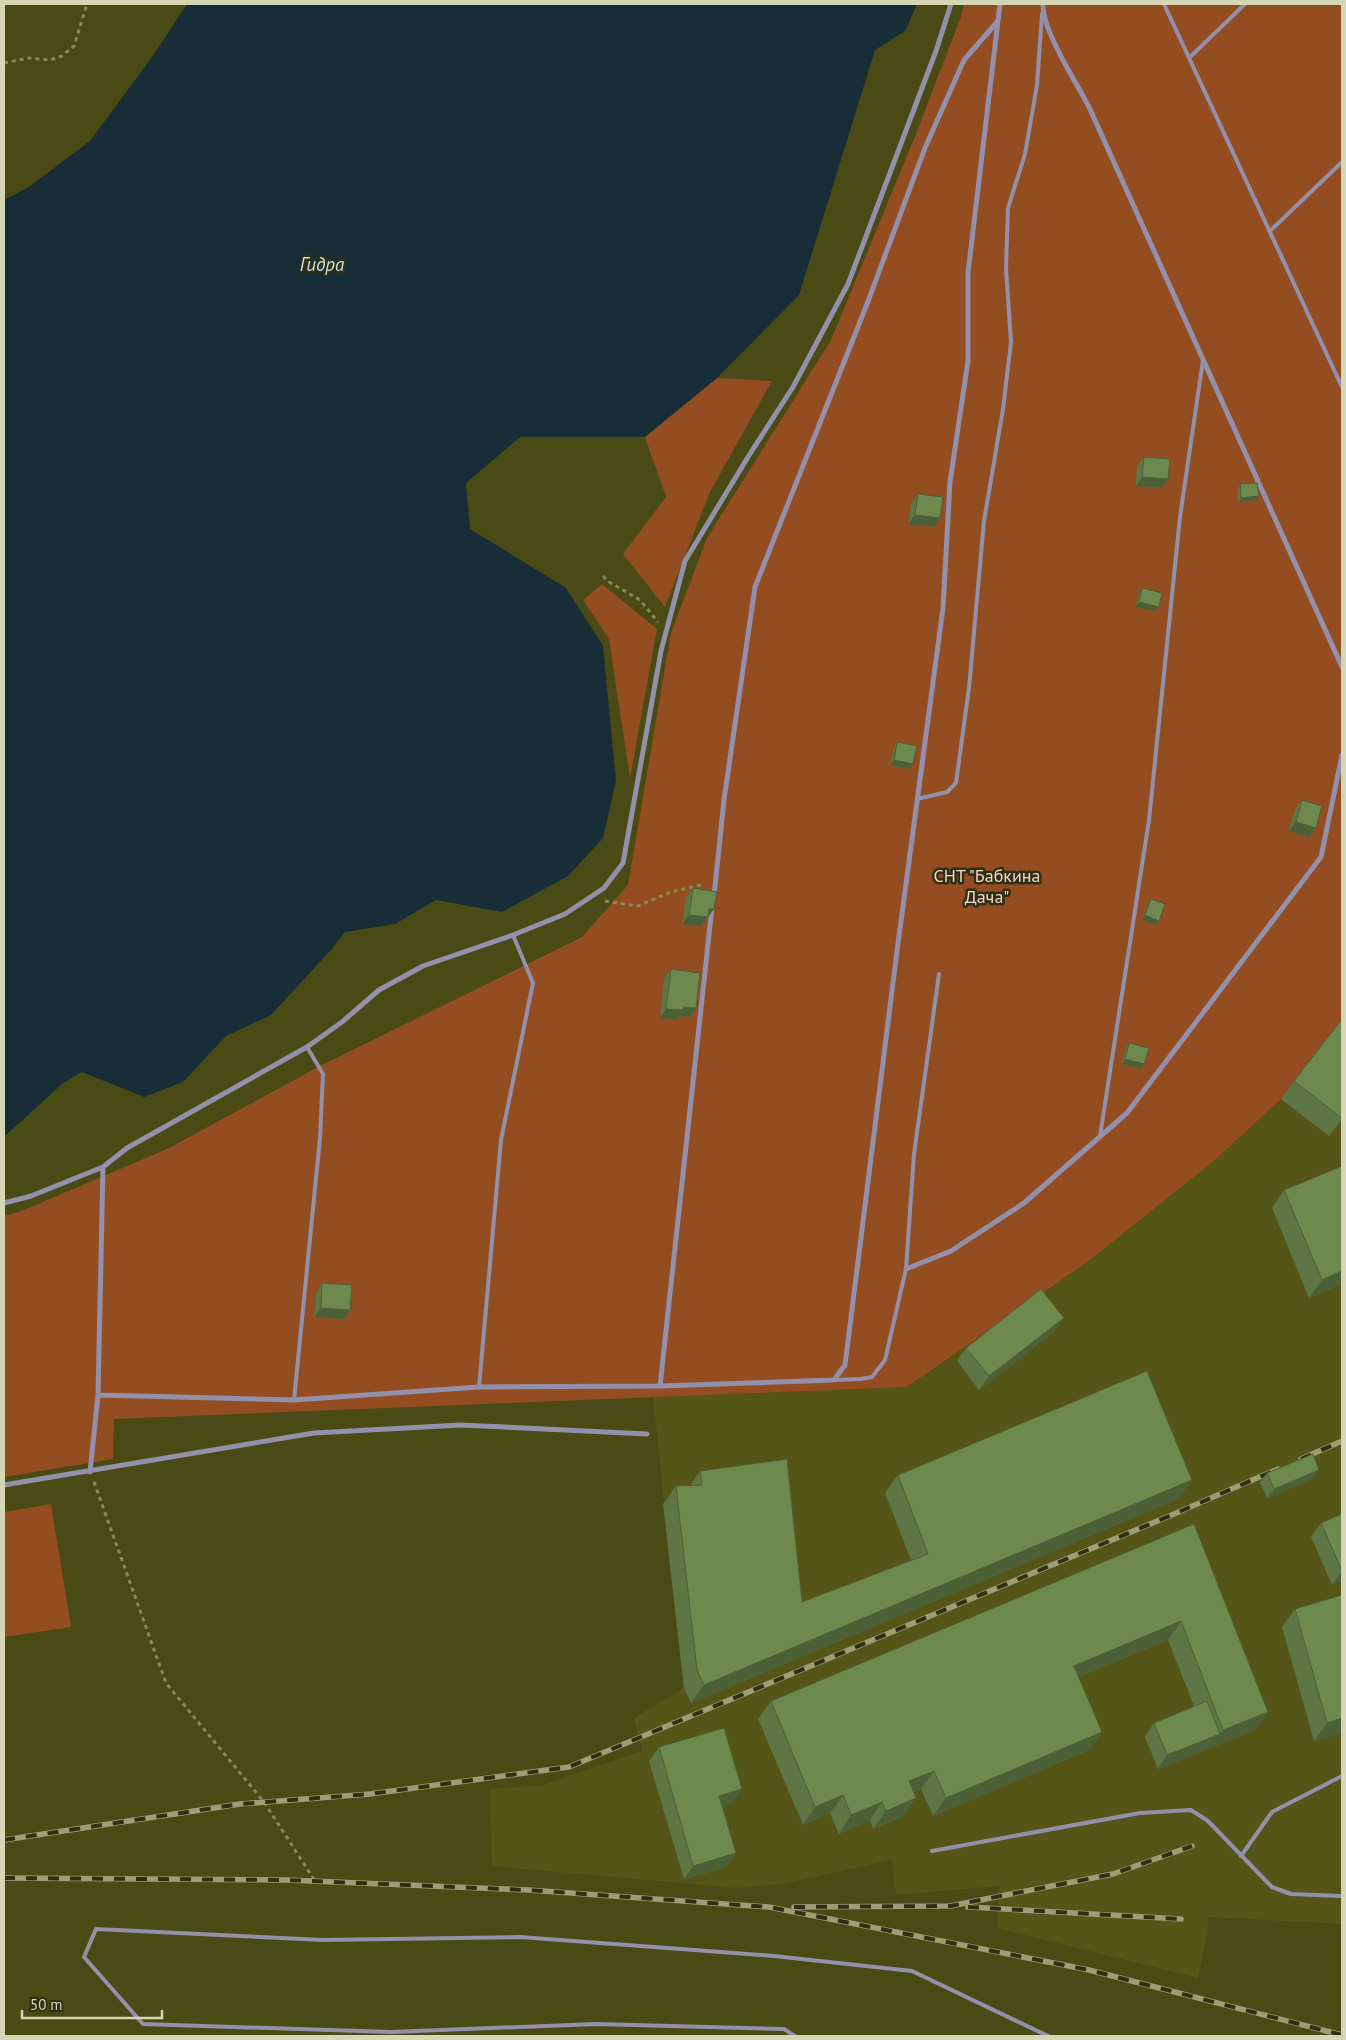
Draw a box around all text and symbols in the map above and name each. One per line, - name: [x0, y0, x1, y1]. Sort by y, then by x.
- water label: Гидра: [300, 252, 345, 276]
- park label: СНТ "Бабкина Дача": [934, 864, 1040, 908]
- scale bar: [22, 1988, 162, 2020]
- text: 50 m: [30, 1995, 63, 2014]

